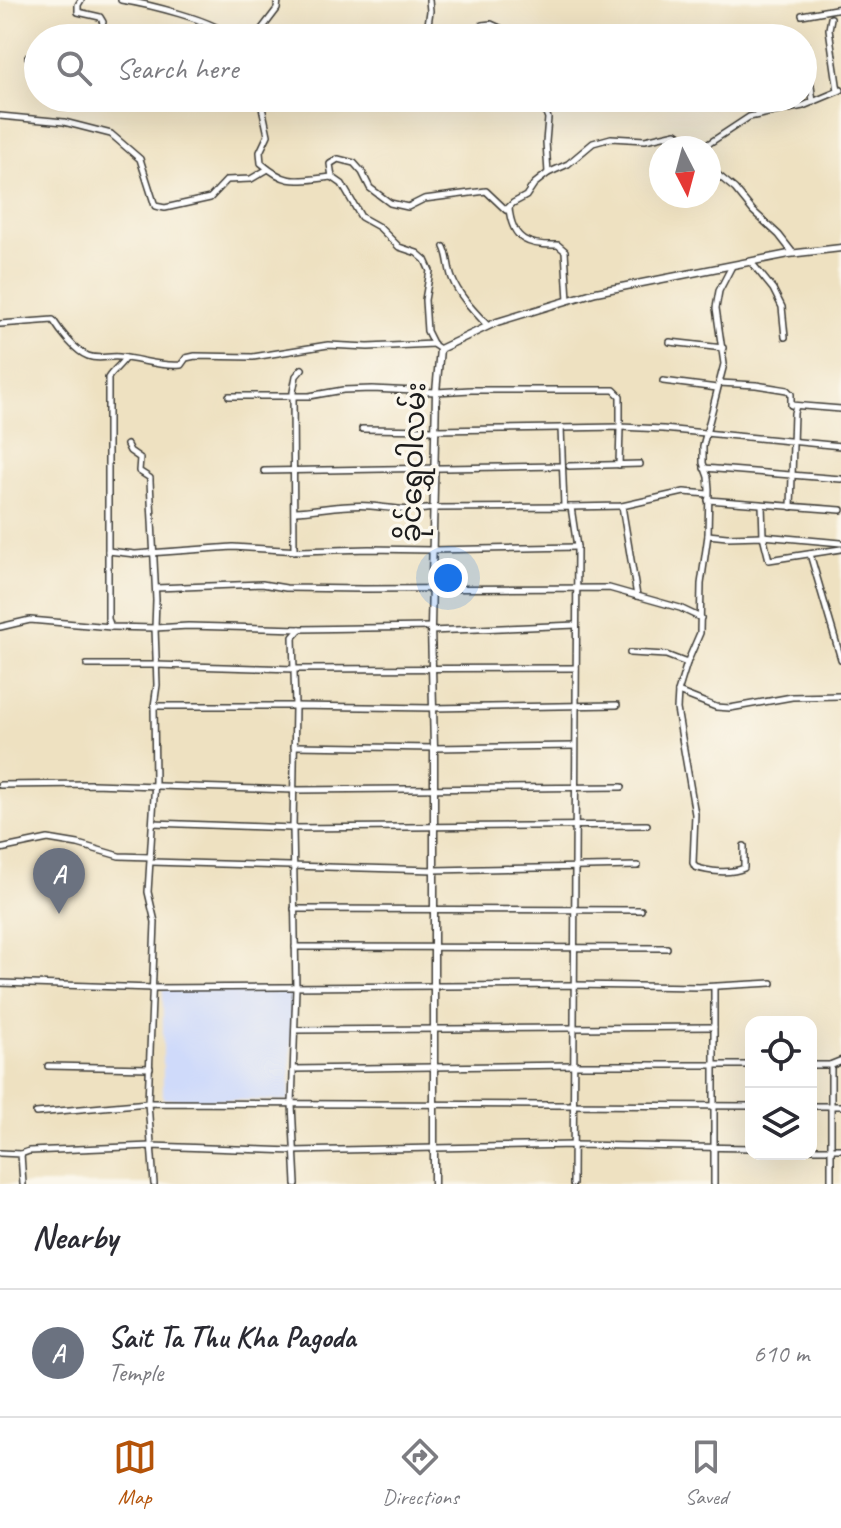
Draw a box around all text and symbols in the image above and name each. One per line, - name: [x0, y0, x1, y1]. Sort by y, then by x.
- search box: [24, 24, 817, 112]
- icon: search: [52, 46, 96, 90]
- text: Search here: [116, 49, 238, 87]
- north arrow: [649, 136, 721, 208]
- street label: ခိုင်ရွှေဝါလမ်း: [392, 381, 438, 543]
- your location: [428, 558, 468, 598]
- pin: A: [33, 848, 85, 914]
- map controls: [745, 1016, 817, 1160]
- button: locate: [745, 1016, 817, 1088]
- button: layers: [745, 1088, 817, 1160]
- text: Nearby: [32, 1215, 118, 1258]
- text: Sait Ta Thu Kha Pagoda: [108, 1318, 356, 1356]
- text: A: [51, 1337, 65, 1370]
- text: 610 m: [753, 1337, 809, 1370]
- text: Temple: [108, 1356, 163, 1389]
- tab: Map: [113, 1435, 157, 1511]
- tab: Directions: [382, 1435, 459, 1511]
- tab: Saved: [684, 1435, 728, 1511]

